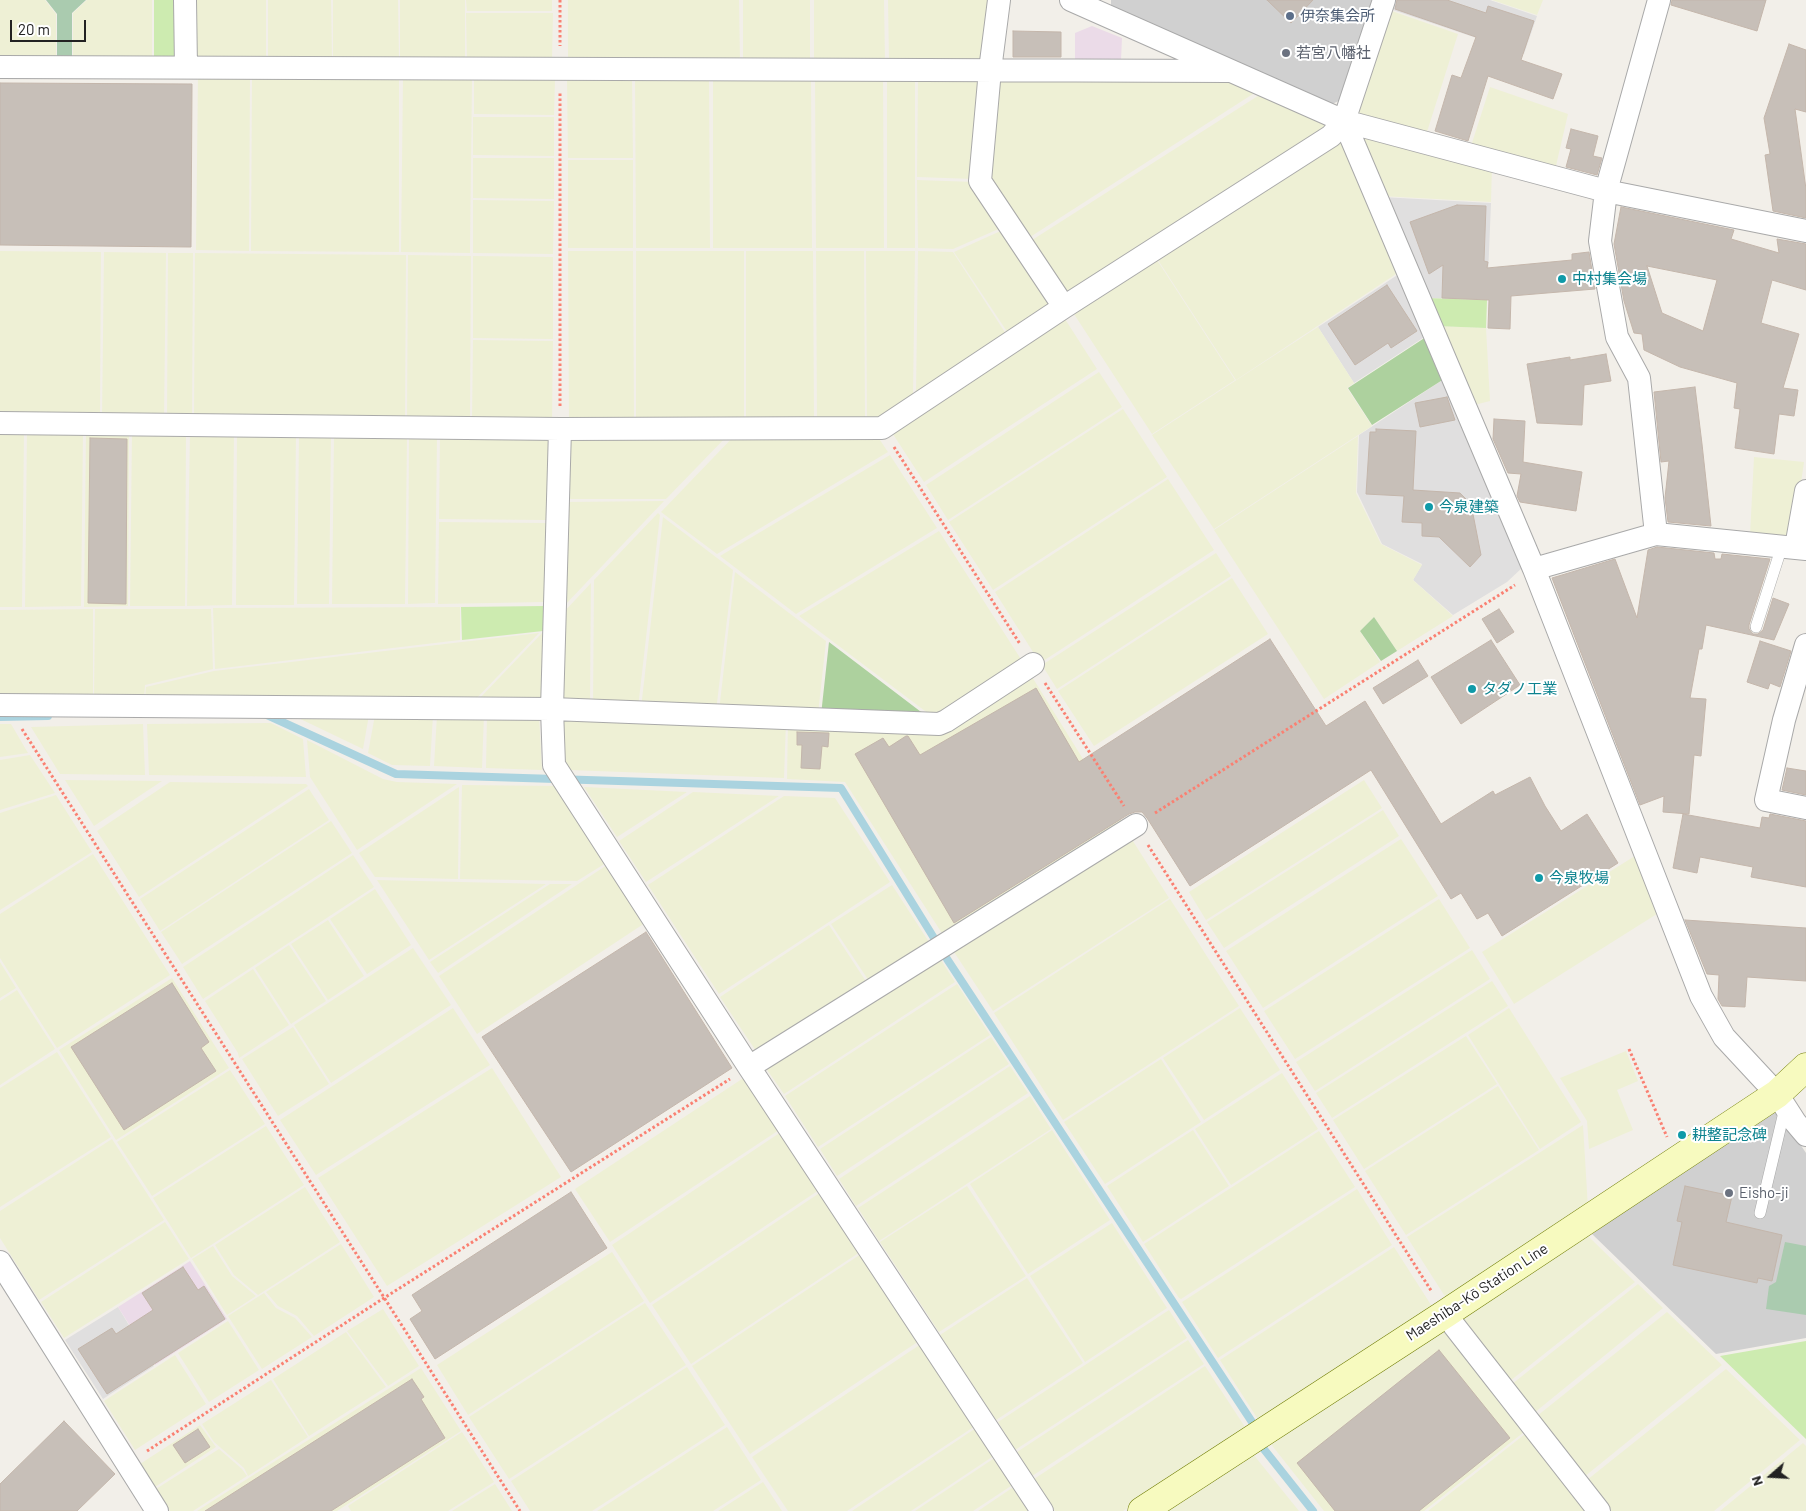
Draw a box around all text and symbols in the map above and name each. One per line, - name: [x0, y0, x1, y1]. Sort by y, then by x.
- place label: 伊奈集会所: [1300, 7, 1375, 25]
- scale bar: [12, 10, 89, 42]
- marker: 伊奈集会所: [1284, 10, 1296, 22]
- text: 20 m: [18, 20, 50, 38]
- place label: 若宮八幡社: [1296, 44, 1371, 62]
- marker: 若宮八幡社: [1280, 47, 1292, 59]
- place label: 中村集会場: [1572, 270, 1647, 288]
- marker: 中村集会場: [1556, 273, 1568, 285]
- place label: 今泉建築: [1439, 498, 1499, 516]
- marker: 今泉建築: [1423, 501, 1435, 513]
- place label: タダノ工業: [1482, 680, 1557, 698]
- marker: タダノ工業: [1466, 683, 1478, 695]
- place label: 今泉牧場: [1549, 869, 1609, 887]
- marker: 今泉牧場: [1533, 872, 1545, 884]
- place label: 耕整記念碑: [1692, 1126, 1767, 1144]
- marker: 耕整記念碑: [1676, 1129, 1688, 1141]
- place label: Eisho-ji: [1739, 1184, 1789, 1202]
- marker: Eisho-ji: [1723, 1187, 1735, 1199]
- street label: Maeshiba-Kō Station Line: [1403, 1239, 1551, 1345]
- north arrow: [1746, 1451, 1796, 1501]
- text: N: [1747, 1474, 1766, 1488]

